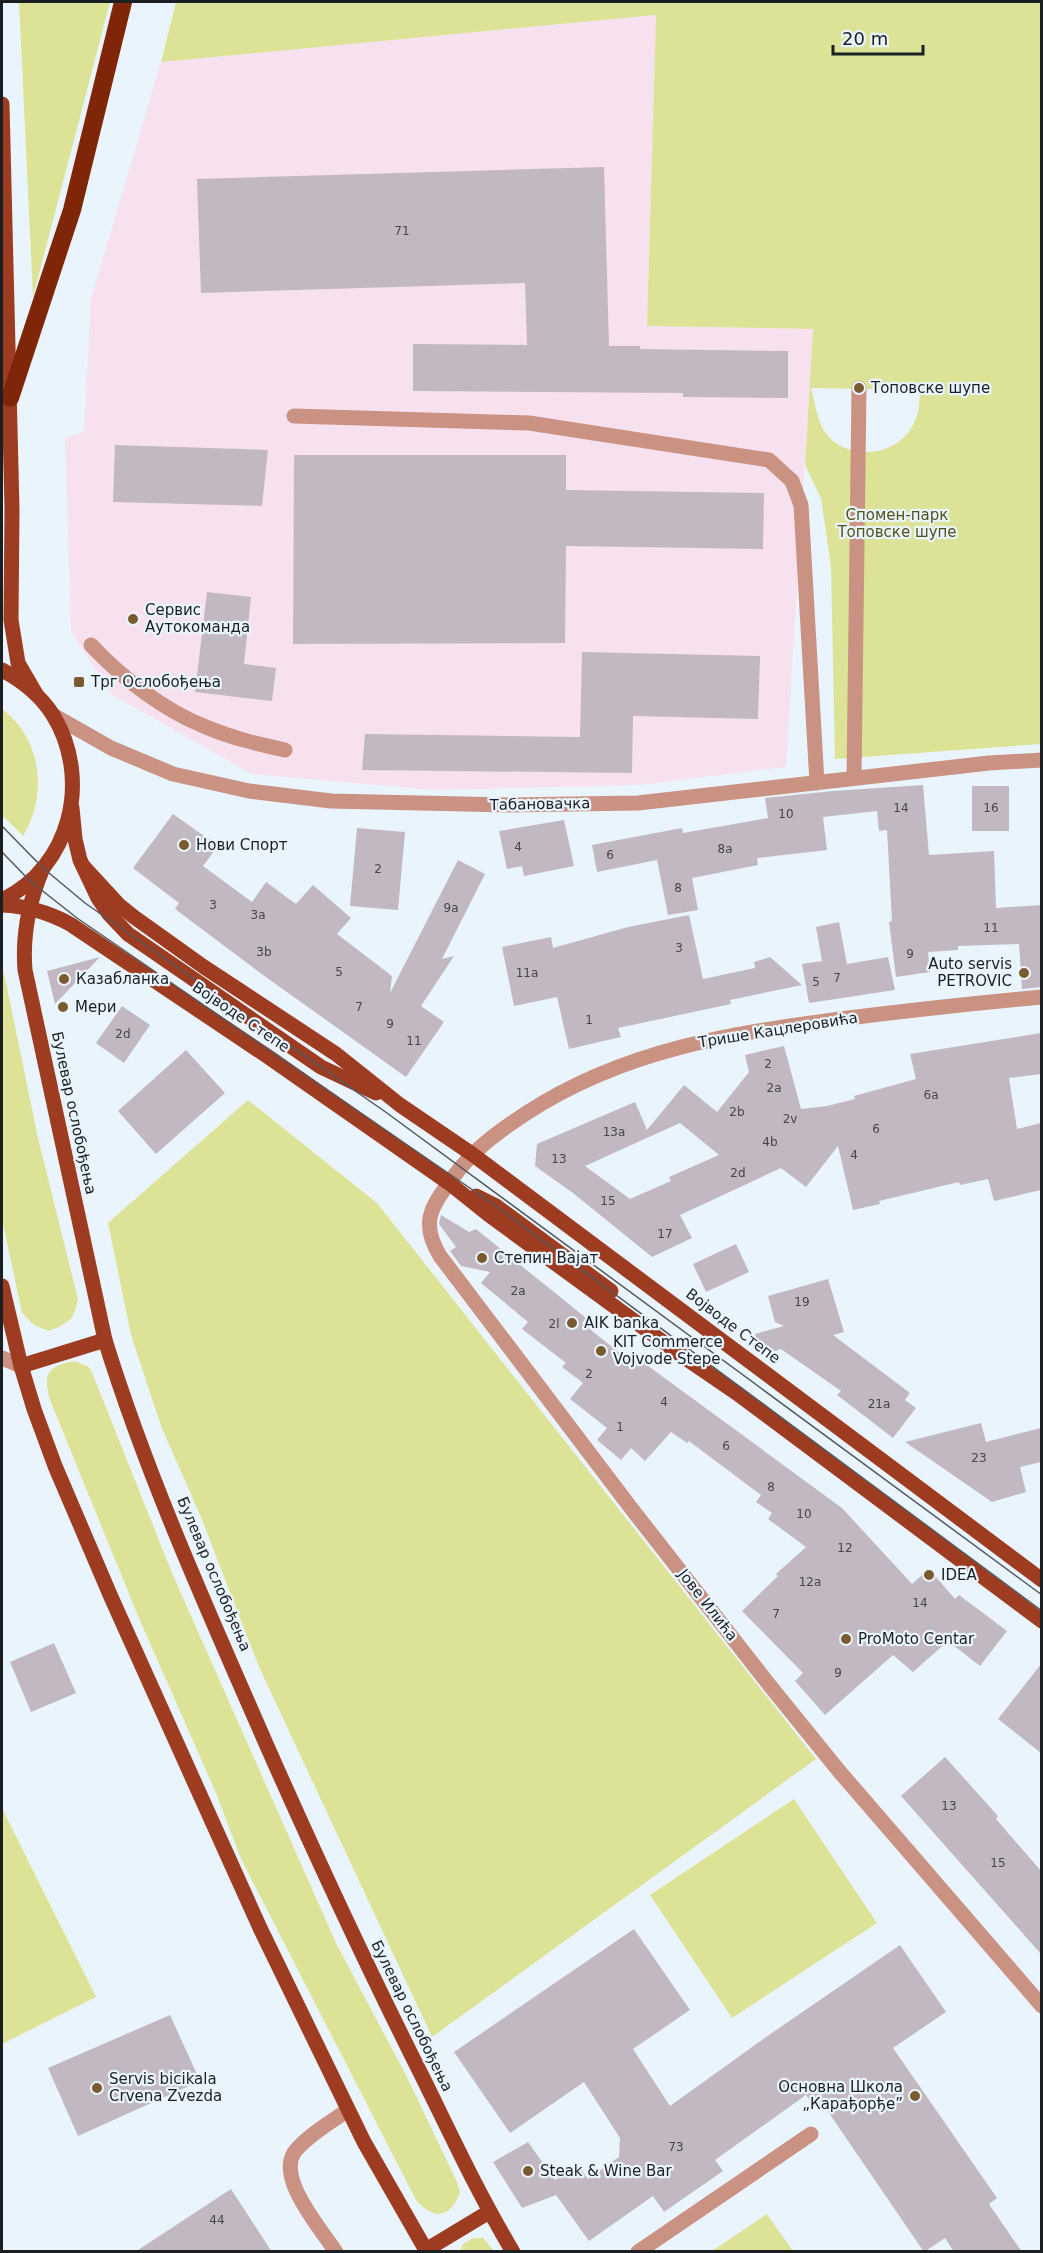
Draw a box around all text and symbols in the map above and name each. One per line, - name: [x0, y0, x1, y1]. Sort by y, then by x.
- scale bar: [833, 18, 923, 56]
- text: 20 m: [842, 28, 888, 49]
- house number: 71: [394, 224, 410, 238]
- place label: Топовске шупе: [870, 379, 990, 397]
- marker: Топовске шупе: [852, 381, 866, 395]
- park label: Спомен-парк Топовске шупе: [836, 506, 957, 541]
- place label: Сервис Аутокоманда: [145, 601, 250, 636]
- marker: Сервис Аутокоманда: [126, 612, 140, 626]
- place label: Трг Ослобођења: [90, 673, 221, 691]
- marker: Трг Ослобођења: [72, 675, 86, 689]
- street label: Табановачка: [488, 794, 591, 814]
- house number: 14: [893, 801, 909, 815]
- house number: 16: [983, 801, 999, 815]
- house number: 10: [778, 807, 794, 821]
- place label: Нови Спорт: [196, 836, 288, 854]
- marker: Нови Спорт: [177, 838, 191, 852]
- house number: 4: [514, 840, 522, 854]
- house number: 8a: [718, 842, 733, 856]
- house number: 6: [606, 848, 614, 862]
- house number: 2: [374, 862, 382, 876]
- house number: 8: [674, 881, 682, 895]
- house number: 3: [209, 898, 217, 912]
- house number: 9a: [444, 901, 459, 915]
- house number: 3a: [251, 908, 266, 922]
- house number: 11: [983, 921, 999, 935]
- house number: 3: [675, 941, 683, 955]
- house number: 3b: [256, 945, 272, 959]
- house number: 9: [906, 947, 914, 961]
- place label: Auto servis PETROVIC: [928, 955, 1012, 990]
- house number: 5: [335, 965, 343, 979]
- house number: 11a: [516, 966, 538, 980]
- marker: Auto servis PETROVIC: [1017, 966, 1031, 980]
- place label: Казабланка: [76, 970, 169, 988]
- house number: 7: [833, 971, 841, 985]
- marker: Казабланка: [57, 972, 71, 986]
- house number: 5: [812, 975, 820, 989]
- street label: Војводе Степе: [189, 978, 293, 1056]
- place label: Мери: [75, 998, 116, 1016]
- marker: Мери: [56, 1000, 70, 1014]
- house number: 7: [355, 1000, 363, 1014]
- street label: Трише Кацлеровића: [696, 1008, 859, 1052]
- house number: 1: [585, 1013, 593, 1027]
- house number: 9: [386, 1017, 394, 1031]
- house number: 2d: [115, 1027, 131, 1041]
- street label: Булевар ослобођења: [48, 1030, 100, 1196]
- house number: 11: [406, 1034, 422, 1048]
- house number: 2: [764, 1057, 772, 1071]
- house number: 2a: [767, 1081, 782, 1095]
- house number: 6a: [924, 1088, 939, 1102]
- house number: 2b: [729, 1105, 745, 1119]
- house number: 2v: [783, 1112, 797, 1126]
- house number: 6: [872, 1122, 880, 1136]
- house number: 13a: [603, 1125, 625, 1139]
- house number: 4b: [762, 1135, 778, 1149]
- house number: 4: [850, 1148, 858, 1162]
- house number: 13: [551, 1152, 567, 1166]
- house number: 2d: [730, 1166, 746, 1180]
- house number: 15: [600, 1194, 616, 1208]
- house number: 17: [657, 1227, 673, 1241]
- place label: Степин Вајат: [494, 1249, 598, 1267]
- marker: Степин Вајат: [475, 1251, 489, 1265]
- house number: 2a: [511, 1284, 526, 1298]
- street label: Војводе Степе: [682, 1285, 784, 1367]
- house number: 19: [794, 1295, 810, 1309]
- place label: AIK banka: [584, 1314, 659, 1332]
- marker: AIK banka: [565, 1316, 579, 1330]
- house number: 2l: [549, 1317, 559, 1331]
- place label: KIT Commerce Vojvode Stepe: [613, 1333, 723, 1368]
- marker: KIT Commerce Vojvode Stepe: [594, 1344, 608, 1358]
- house number: 2: [585, 1367, 593, 1381]
- house number: 4: [660, 1395, 668, 1409]
- house number: 21a: [868, 1397, 890, 1411]
- house number: 1: [616, 1420, 624, 1434]
- house number: 6: [722, 1439, 730, 1453]
- house number: 23: [971, 1451, 987, 1465]
- house number: 8: [767, 1480, 775, 1494]
- street label: Булевар ослобођења: [173, 1494, 255, 1654]
- house number: 10: [796, 1507, 812, 1521]
- house number: 12: [837, 1541, 853, 1555]
- street label: Јове Илића: [674, 1565, 742, 1644]
- place label: IDEA: [941, 1566, 977, 1584]
- marker: IDEA: [922, 1568, 936, 1582]
- house number: 12a: [799, 1575, 821, 1589]
- house number: 14: [912, 1596, 928, 1610]
- house number: 7: [772, 1607, 780, 1621]
- place label: ProMoto Centar: [858, 1630, 975, 1648]
- marker: ProMoto Centar: [839, 1632, 853, 1646]
- house number: 9: [834, 1666, 842, 1680]
- house number: 13: [941, 1799, 957, 1813]
- house number: 15: [990, 1856, 1006, 1870]
- street label: Булевар ослобођења: [367, 1937, 457, 2095]
- place label: Servis bicikala Crvena Zvezda: [109, 2070, 222, 2105]
- place label: Основна Школа „Карађорђе”: [778, 2078, 903, 2113]
- marker: Servis bicikala Crvena Zvezda: [90, 2081, 104, 2095]
- marker: Основна Школа „Карађорђе”: [908, 2089, 922, 2103]
- house number: 73: [668, 2140, 684, 2154]
- place label: Steak & Wine Bar: [540, 2162, 672, 2180]
- marker: Steak & Wine Bar: [521, 2164, 535, 2178]
- house number: 44: [209, 2213, 225, 2227]

